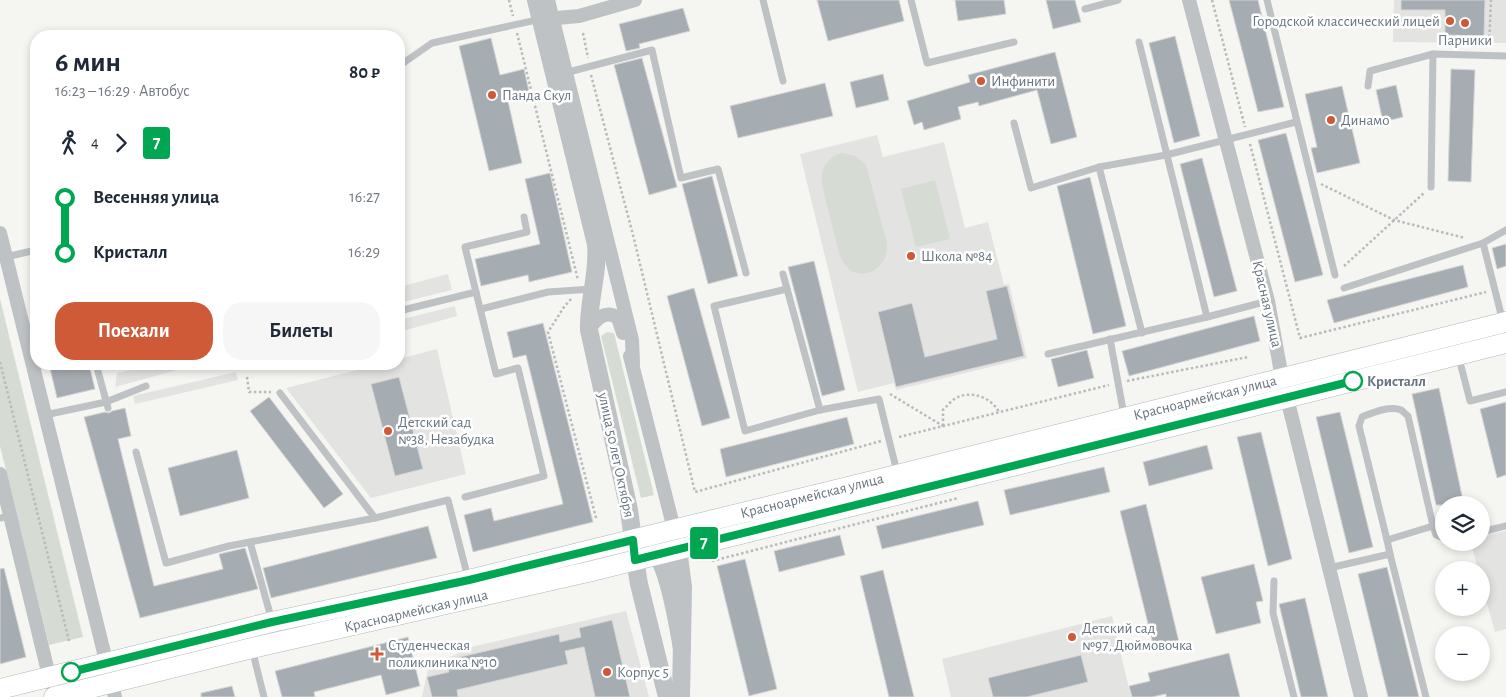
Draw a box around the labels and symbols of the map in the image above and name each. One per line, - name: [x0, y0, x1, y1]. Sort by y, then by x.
- place label: Городской классический лицей: [1252, 14, 1440, 29]
- marker: Городской классический лицей: [1444, 15, 1456, 27]
- marker: Парники: [1459, 17, 1471, 29]
- place label: Парники: [1438, 33, 1492, 48]
- place label: Инфинити: [991, 74, 1055, 89]
- marker: Инфинити: [975, 75, 987, 87]
- place label: Панда Скул: [502, 88, 571, 103]
- marker: Панда Скул: [486, 89, 498, 101]
- place label: Динамо: [1341, 113, 1390, 128]
- marker: Динамо: [1325, 114, 1337, 126]
- place label: Школа №84: [921, 249, 992, 264]
- marker: Школа №84: [905, 250, 917, 262]
- street label: Красная улица: [1250, 259, 1284, 349]
- marker: Кристалл: [1343, 371, 1363, 391]
- street label: Красноармейская улица: [1132, 373, 1278, 423]
- place label: Кристалл: [1367, 374, 1426, 389]
- street label: улица 50 лет Октября: [595, 390, 637, 519]
- place label: Детский сад №38, Незабудка: [398, 415, 495, 447]
- marker: Детский сад №38, Незабудка: [382, 425, 394, 437]
- street label: Красноармейская улица: [739, 471, 885, 521]
- line badge: 7: [688, 527, 720, 559]
- street label: Красноармейская улица: [343, 587, 489, 635]
- place label: Детский сад №97, Дюймовочка: [1082, 621, 1193, 653]
- marker: Детский сад №97, Дюймовочка: [1066, 631, 1078, 643]
- place label: Студенческая поликлиника №10: [388, 638, 497, 670]
- marker: Студенческая поликлиника №10: [370, 647, 384, 661]
- unlabelled marker: [61, 662, 81, 682]
- place label: Корпус 5: [617, 665, 669, 680]
- marker: Корпус 5: [601, 666, 613, 678]

